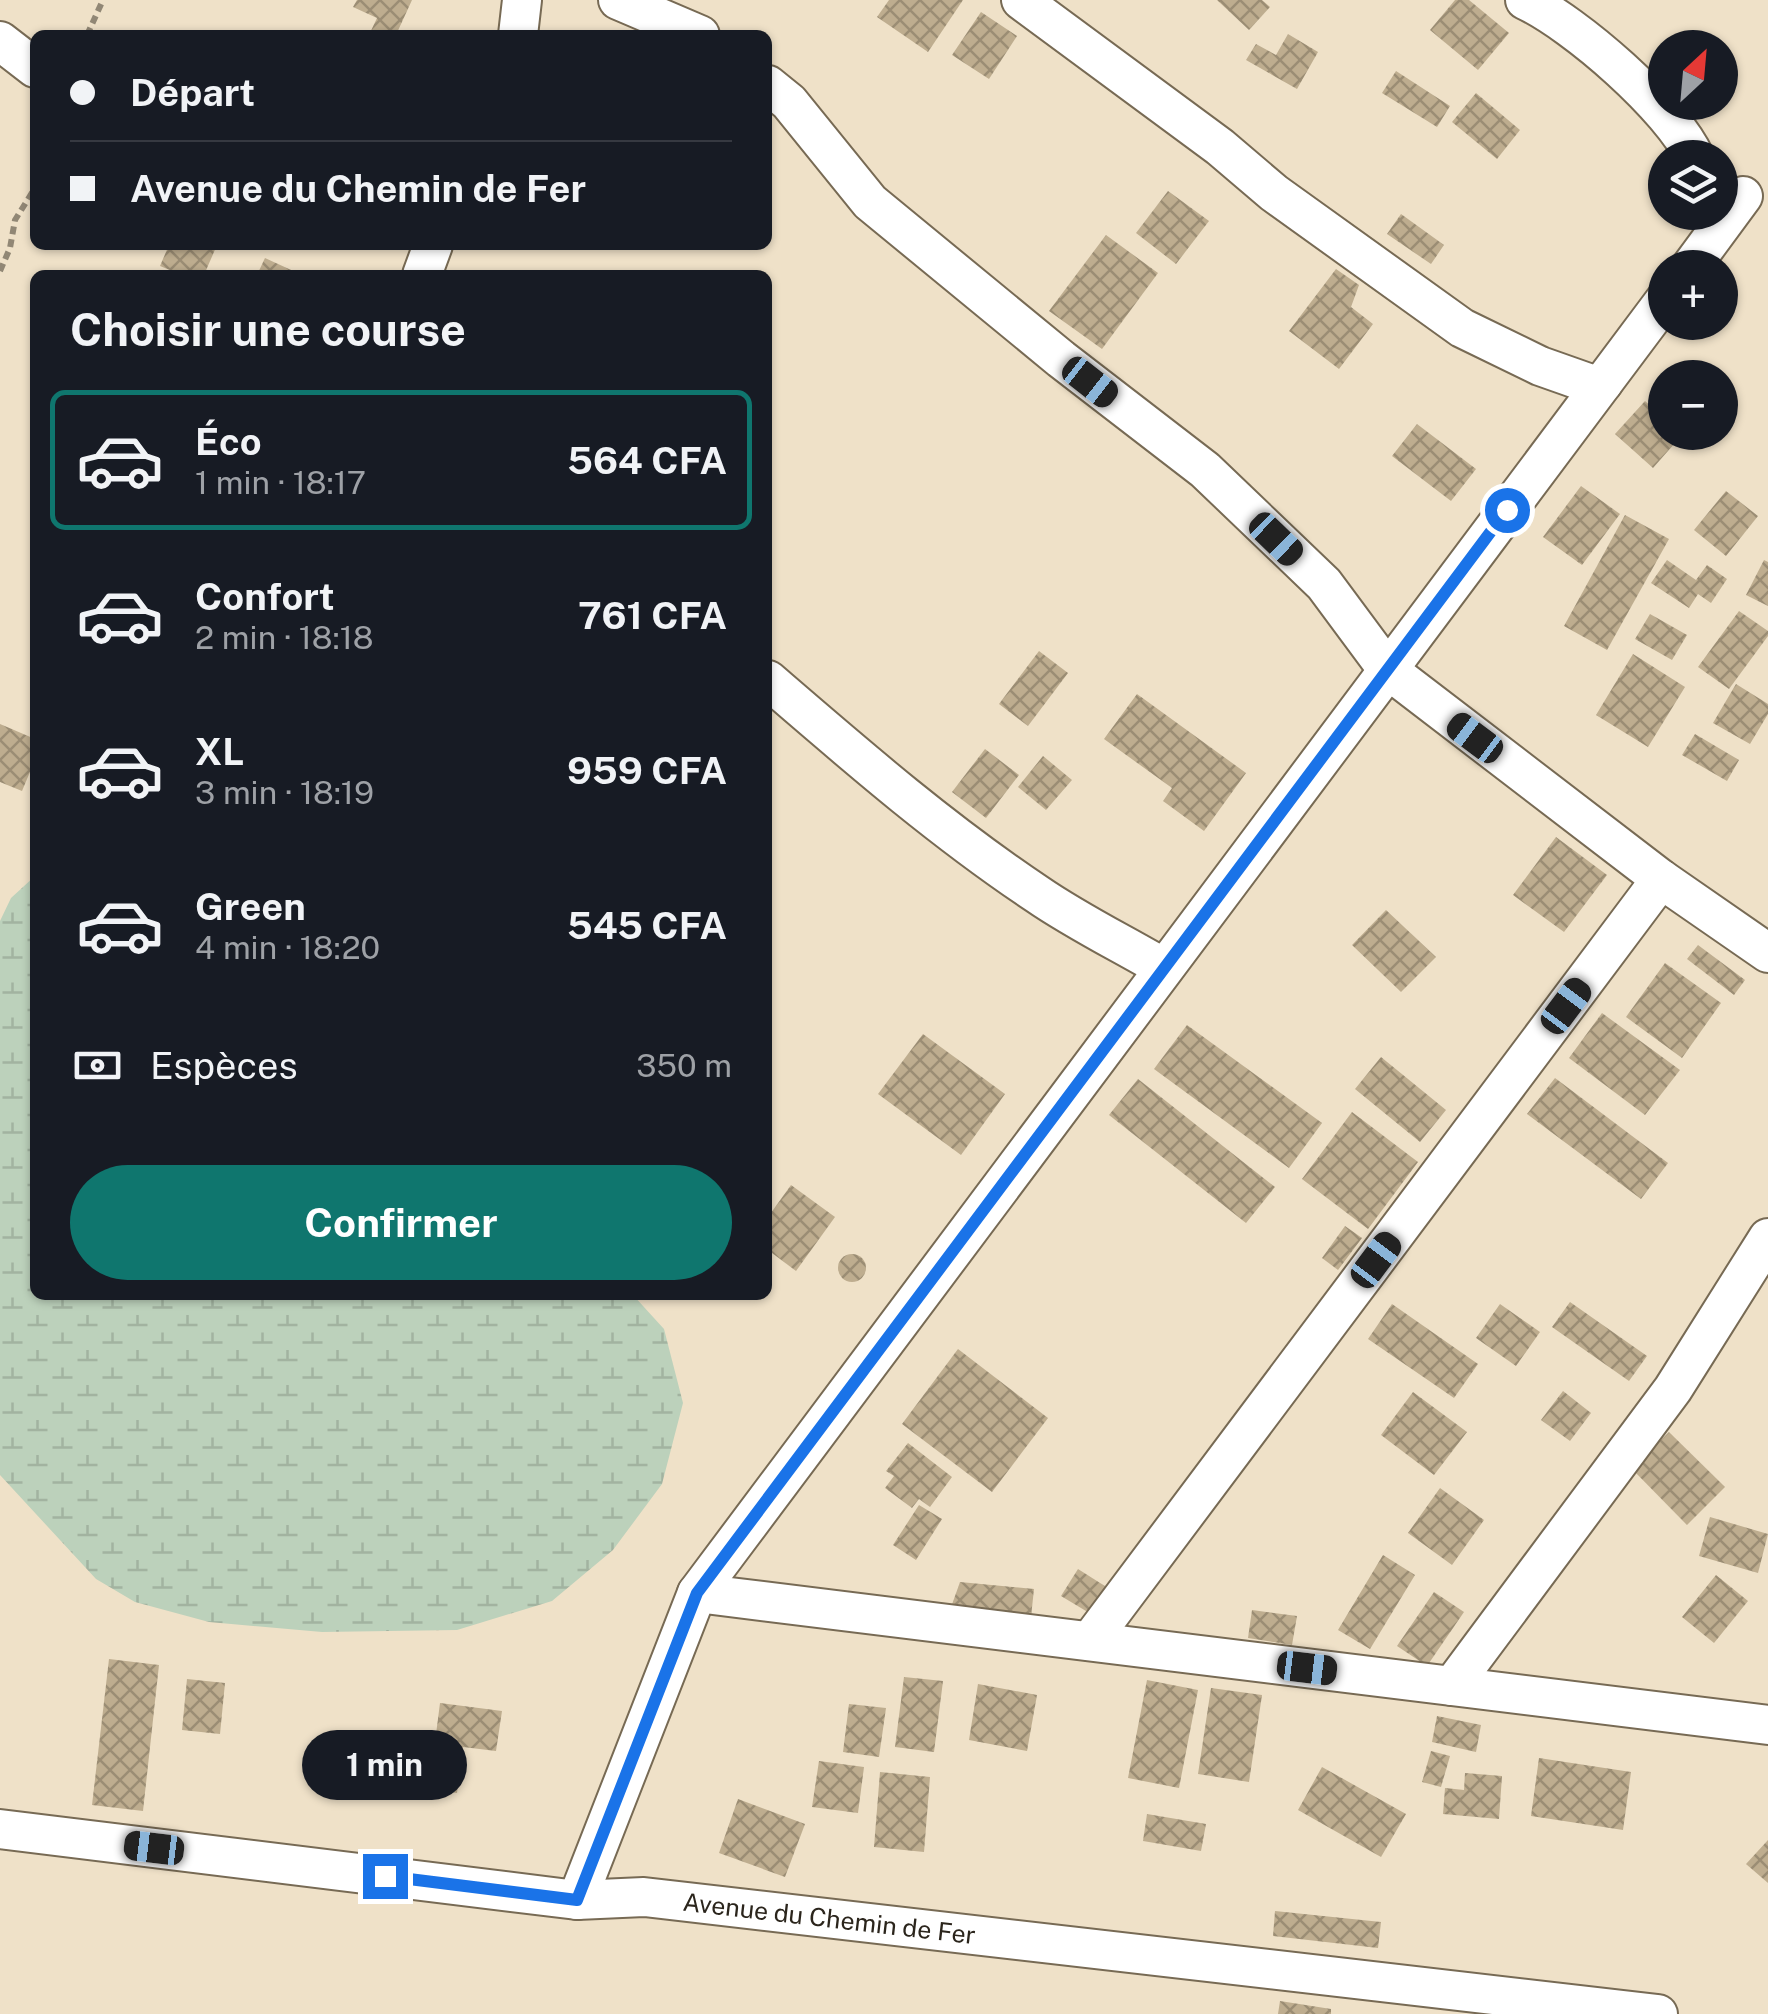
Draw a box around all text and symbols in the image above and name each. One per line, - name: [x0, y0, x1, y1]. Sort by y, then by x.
- north arrow: [1648, 30, 1738, 120]
- map controls: [1648, 30, 1738, 450]
- text: Départ: [130, 70, 255, 115]
- button: layers: [1648, 140, 1738, 230]
- text: Avenue du Chemin de Fer: [130, 166, 586, 211]
- button: +: [1648, 250, 1738, 340]
- text: Choisir une course: [70, 303, 466, 356]
- car: [1057, 352, 1123, 412]
- button: −: [1648, 360, 1738, 450]
- icon: car: [75, 415, 165, 505]
- text: Éco: [195, 419, 262, 464]
- text: 564 CFA: [567, 438, 727, 483]
- text: 1 min · 18:17: [195, 464, 366, 501]
- route start: [1485, 488, 1530, 533]
- car: [1244, 507, 1308, 571]
- icon: car: [75, 570, 165, 660]
- text: Confort: [195, 574, 335, 619]
- text: 761 CFA: [578, 593, 727, 638]
- text: 2 min · 18:18: [195, 619, 374, 656]
- car: [1442, 708, 1508, 768]
- icon: car: [75, 725, 165, 815]
- text: XL: [195, 729, 244, 774]
- text: 959 CFA: [567, 748, 727, 793]
- text: 3 min · 18:19: [195, 774, 374, 811]
- icon: car: [75, 880, 165, 970]
- text: Green: [195, 884, 306, 929]
- text: 545 CFA: [567, 903, 727, 948]
- text: 4 min · 18:20: [195, 929, 380, 966]
- car: [1536, 973, 1596, 1039]
- icon: cash: [70, 1038, 125, 1093]
- text: Espèces: [150, 1043, 298, 1088]
- text: 350 m: [636, 1047, 732, 1084]
- button: Confirmer: [70, 1165, 732, 1280]
- car: [1346, 1227, 1406, 1293]
- car: [1275, 1649, 1339, 1687]
- callout: 1 min: [302, 1731, 468, 1801]
- text: 1 min: [346, 1746, 423, 1783]
- car: [122, 1829, 186, 1867]
- route end: [363, 1854, 408, 1899]
- street label: Avenue du Chemin de Fer: [681, 1887, 977, 1950]

